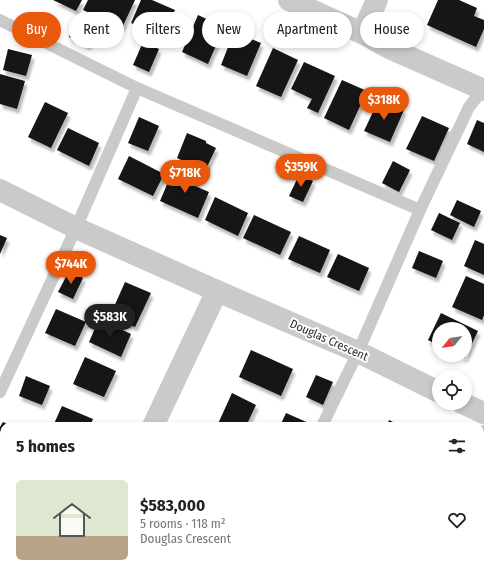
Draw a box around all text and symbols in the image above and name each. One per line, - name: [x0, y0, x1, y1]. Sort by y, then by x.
- chip: Buy: [12, 12, 61, 48]
- chip: Rent: [69, 12, 124, 48]
- chip: Filters: [132, 12, 194, 48]
- chip: New: [202, 12, 255, 48]
- chip: Apartment: [263, 12, 352, 48]
- chip: House: [360, 12, 424, 48]
- pin: $318K: [356, 87, 412, 121]
- text: $318K: [368, 92, 400, 107]
- pin: $359K: [273, 154, 329, 188]
- text: $359K: [284, 159, 318, 174]
- pin: $718K: [157, 160, 213, 194]
- text: $718K: [169, 165, 201, 180]
- pin: $744K: [43, 251, 99, 285]
- text: $744K: [55, 256, 87, 271]
- pin: $583K: [82, 304, 138, 338]
- text: $583K: [93, 309, 127, 324]
- street label: Douglas Crescent: [288, 317, 370, 363]
- north arrow: [432, 322, 472, 362]
- map controls: [432, 322, 472, 410]
- button: locate: [432, 370, 472, 410]
- icon: filters: [446, 435, 468, 457]
- text: 5 homes: [16, 436, 75, 457]
- text: $583,000: [140, 495, 205, 516]
- icon: home: [48, 496, 96, 544]
- icon: heart: [446, 509, 468, 531]
- text: 5 rooms · 118 m²: [140, 516, 225, 531]
- text: Douglas Crescent: [140, 531, 231, 546]

